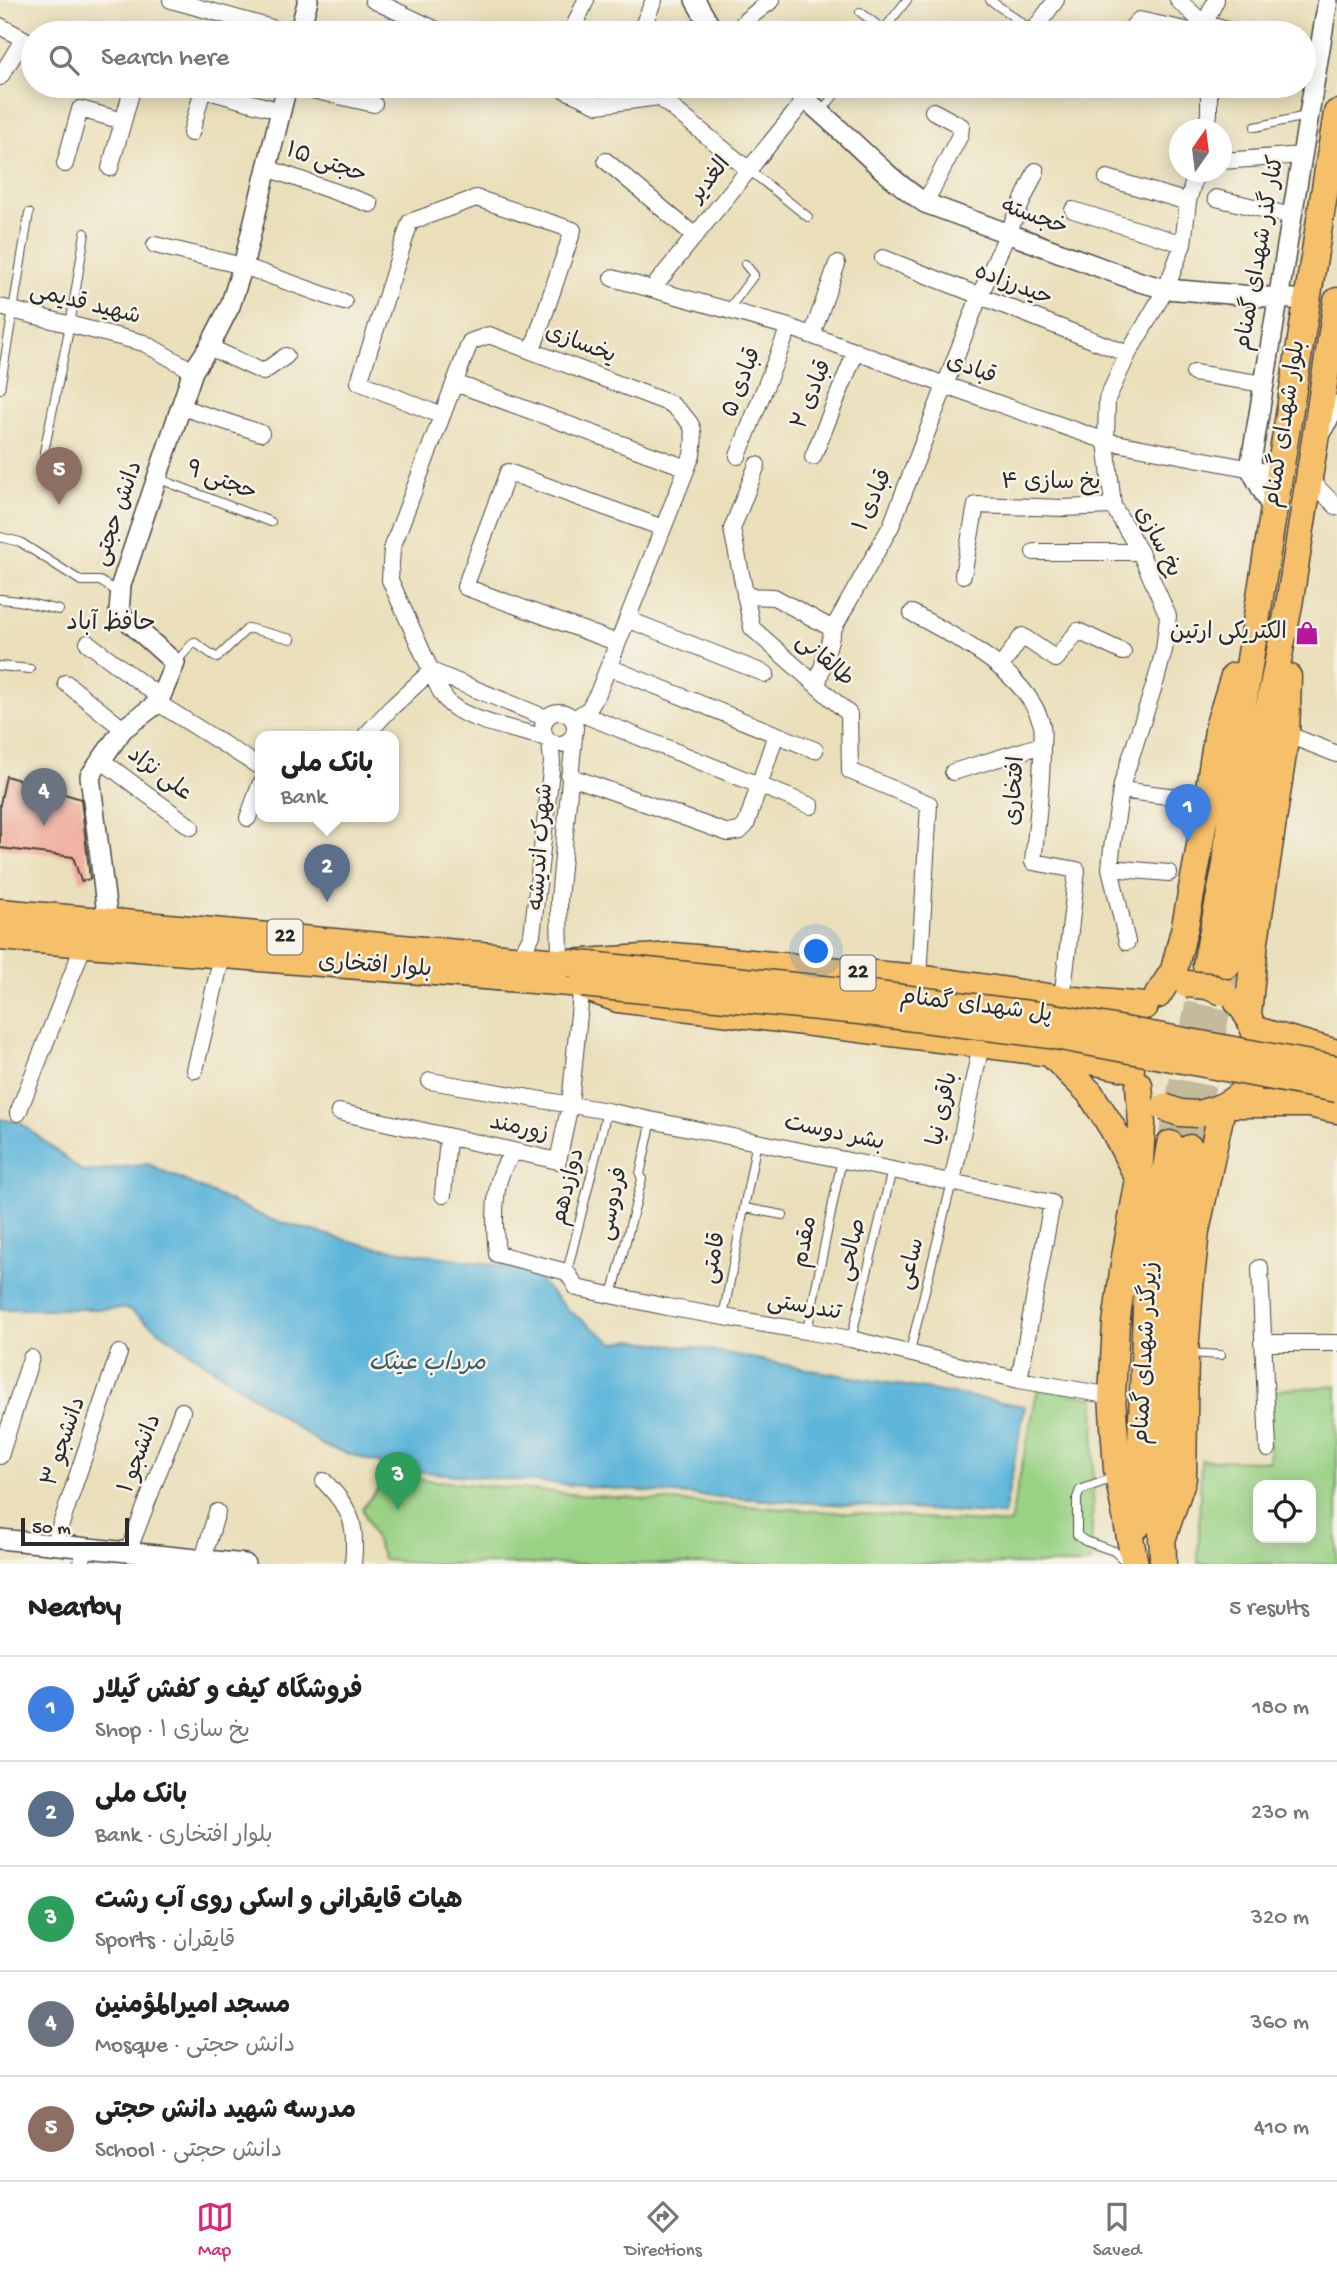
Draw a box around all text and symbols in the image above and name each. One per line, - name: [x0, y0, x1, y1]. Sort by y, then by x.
- search box: [21, 21, 1316, 98]
- icon: search: [45, 41, 83, 79]
- text: Search here: [101, 44, 229, 75]
- north arrow: [1169, 119, 1232, 182]
- street label: حجتی ۱۵: [282, 138, 370, 190]
- street label: الغدیر: [683, 152, 738, 210]
- street label: کنار گذر شهدای گمنام: [1228, 153, 1292, 353]
- street label: خجسته: [997, 194, 1071, 242]
- street label: حیدرزاده: [970, 259, 1056, 313]
- street label: شهید قدیمی: [27, 278, 143, 332]
- street label: یخسازی: [541, 319, 619, 371]
- street label: بلوار شهدای گمنام: [1257, 338, 1314, 509]
- street label: قبادی ۵: [717, 344, 769, 422]
- street label: قبادی: [942, 349, 1000, 391]
- street label: قبادی ۲: [787, 356, 839, 434]
- pin: 5: [36, 447, 82, 505]
- street label: حجتی ۹: [182, 456, 260, 508]
- street label: دانش حجتی: [88, 458, 150, 570]
- street label: قبادی ۱: [848, 466, 900, 536]
- street label: یخ سازی ۴: [1001, 470, 1101, 497]
- street label: یخ سازی: [1128, 502, 1186, 582]
- district label: حافظ آباد: [66, 608, 156, 639]
- shop icon: الکتریکی ارتین: [1293, 619, 1321, 647]
- place label: الکتریکی ارتین: [1170, 620, 1287, 647]
- street label: طالقانی: [789, 628, 859, 694]
- popup: [255, 731, 399, 822]
- street label: علی نژاد: [121, 742, 197, 808]
- text: بانک ملی: [281, 751, 373, 782]
- street label: افتخاری: [1000, 755, 1032, 827]
- pin: 4: [21, 768, 67, 826]
- street label: شهرک اندیشه: [524, 782, 560, 912]
- pin: 1: [1165, 784, 1211, 842]
- text: Bank: [281, 785, 327, 812]
- pin: 2: [304, 844, 350, 902]
- road number: 22: [268, 920, 302, 954]
- your location: [799, 934, 833, 968]
- street label: بلوار افتخاری: [317, 950, 433, 984]
- road number: 22: [840, 956, 876, 990]
- street label: پل شهدای گمنام: [898, 981, 1054, 1031]
- street label: باقری نیا: [923, 1070, 965, 1148]
- street label: زورمند: [487, 1110, 551, 1148]
- street label: بشر دوست: [781, 1110, 887, 1158]
- street label: دوازدهم: [546, 1146, 593, 1228]
- street label: فردوسی: [593, 1165, 635, 1243]
- street label: مقدم: [788, 1214, 825, 1270]
- street label: صالحی: [833, 1216, 873, 1284]
- street label: قامتی: [697, 1230, 733, 1286]
- street label: ساعی: [893, 1235, 931, 1293]
- street label: زیرگذر شهدای گمنام: [1126, 1261, 1166, 1445]
- street label: تندرستی: [765, 1288, 843, 1328]
- water label: مرداب عینک: [368, 1350, 486, 1379]
- street label: دانشجو ۳: [37, 1394, 93, 1490]
- street label: دانشجو ۱: [114, 1411, 168, 1497]
- pin: 3: [375, 1452, 421, 1510]
- map controls: [1253, 1480, 1316, 1543]
- button: locate: [1253, 1480, 1316, 1543]
- scale bar: [21, 1515, 130, 1547]
- text: 50 m: [32, 1518, 71, 1541]
- text: Nearby: [28, 1592, 121, 1627]
- text: 5 results: [1229, 1596, 1309, 1623]
- text: فروشگاه کیف و کفش گیلار: [95, 1677, 363, 1708]
- text: 1: [46, 1695, 56, 1722]
- text: 180 m: [1252, 1695, 1309, 1722]
- text: Shop · یخ سازی ۱: [95, 1718, 250, 1745]
- text: بانک ملی: [95, 1782, 187, 1813]
- text: 2: [45, 1800, 57, 1827]
- text: 230 m: [1251, 1800, 1309, 1827]
- text: Bank · بلوار افتخاری: [95, 1823, 273, 1850]
- text: هیات قایقرانی و اسکی روی آب رشت: [95, 1887, 463, 1918]
- text: 3: [45, 1905, 57, 1932]
- text: 320 m: [1251, 1905, 1309, 1932]
- text: Sports · قایقران: [95, 1928, 235, 1955]
- text: مسجد امیرالمؤمنین: [95, 1992, 290, 2023]
- text: 4: [46, 2010, 56, 2037]
- text: 360 m: [1251, 2010, 1309, 2037]
- text: Mosque · دانش حجتی: [95, 2033, 295, 2060]
- text: مدرسه شهید دانش حجتی: [95, 2097, 356, 2128]
- text: 5: [45, 2115, 57, 2142]
- text: 410 m: [1254, 2115, 1309, 2142]
- text: School · دانش حجتی: [95, 2138, 282, 2165]
- tab: Map: [196, 2198, 234, 2263]
- tab: Directions: [625, 2198, 702, 2263]
- tab: Saved: [1093, 2198, 1141, 2263]

